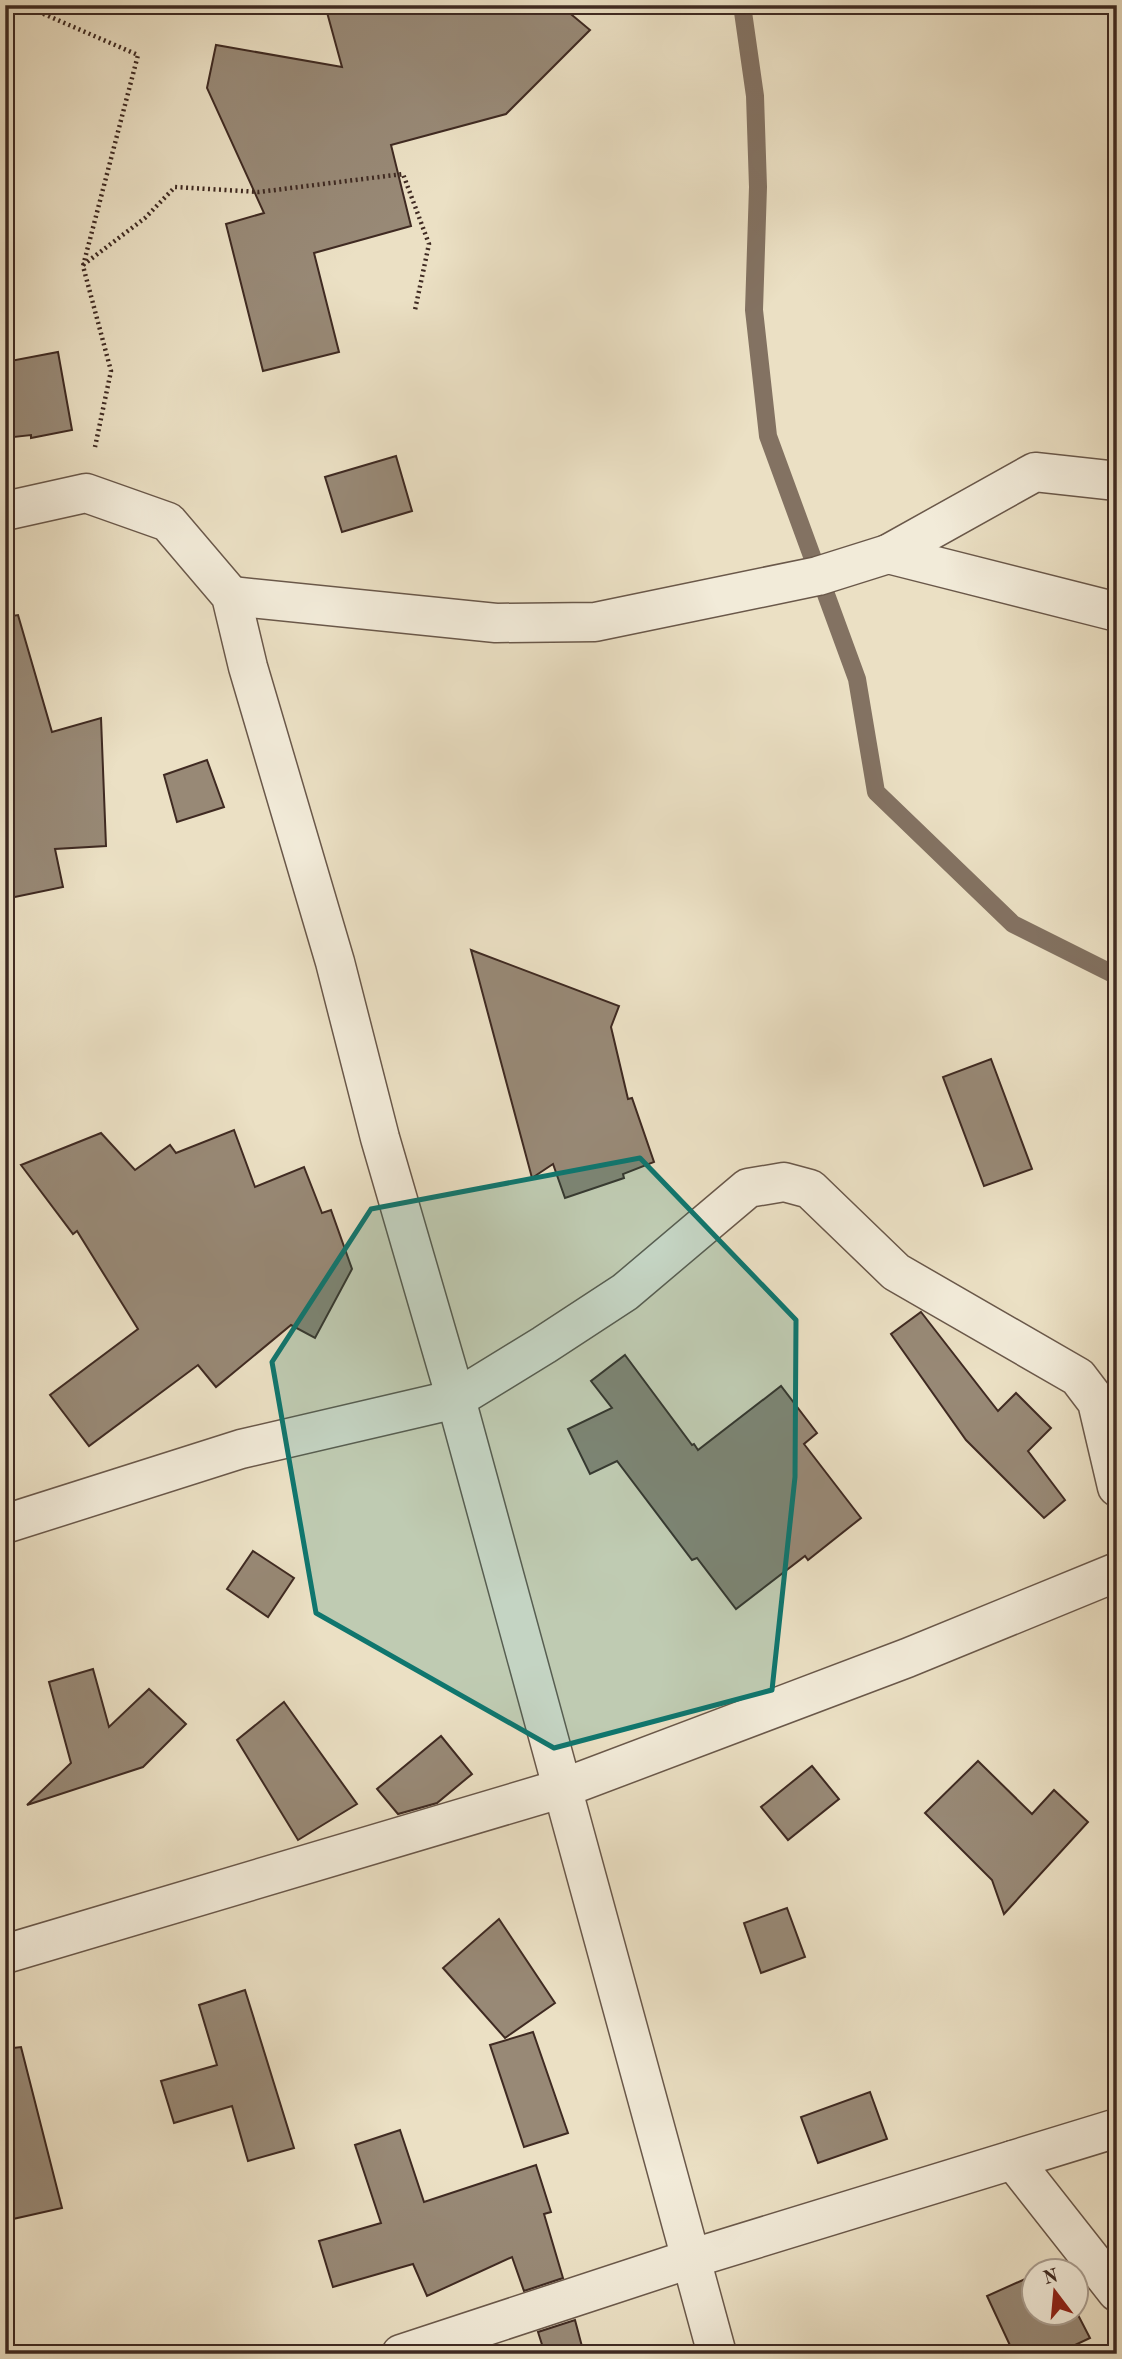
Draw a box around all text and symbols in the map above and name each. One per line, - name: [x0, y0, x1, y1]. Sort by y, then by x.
- north arrow: [1020, 2258, 1090, 2328]
- text: N: [1041, 2267, 1061, 2289]

